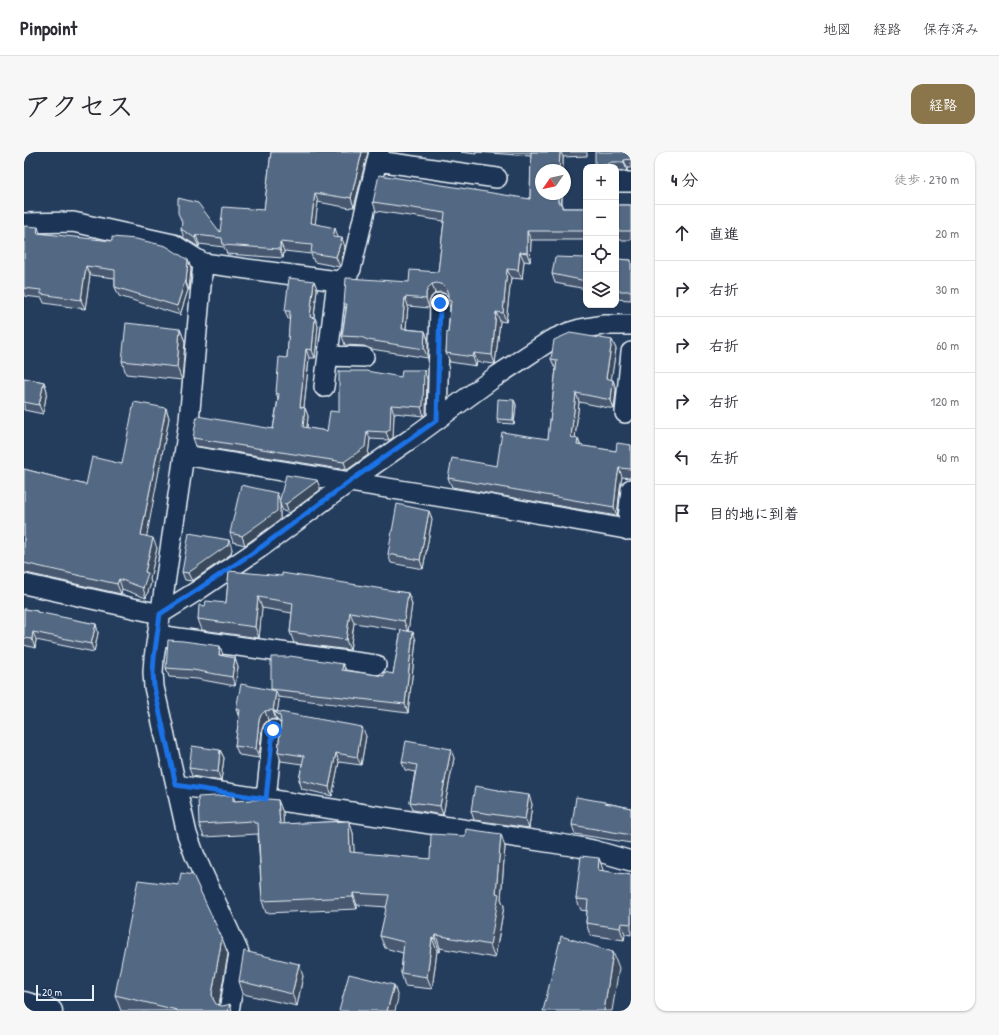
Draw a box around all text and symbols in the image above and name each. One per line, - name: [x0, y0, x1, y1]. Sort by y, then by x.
- text: Pinpoint: [20, 15, 77, 41]
- text: 地図: [823, 19, 851, 38]
- text: 経路: [873, 19, 901, 38]
- text: 保存済み: [923, 19, 979, 38]
- button: 経路: [911, 84, 975, 124]
- text: アクセス: [24, 87, 134, 125]
- north arrow: [535, 164, 571, 200]
- map controls: [583, 164, 619, 308]
- button: +: [583, 164, 619, 200]
- text: 4 分: [671, 168, 698, 191]
- text: 徒歩 · 270 m: [894, 170, 959, 188]
- button: −: [583, 200, 619, 236]
- icon: ahead: [671, 222, 693, 244]
- text: 直進: [709, 223, 739, 244]
- text: 20 m: [935, 224, 959, 242]
- button: locate: [583, 236, 619, 272]
- button: layers: [583, 272, 619, 308]
- icon: right: [671, 278, 693, 300]
- text: 右折: [709, 279, 739, 300]
- text: 30 m: [936, 280, 959, 298]
- route end: [431, 294, 449, 312]
- icon: right: [671, 334, 693, 356]
- text: 右折: [709, 335, 739, 356]
- text: 60 m: [936, 336, 959, 354]
- icon: right: [671, 390, 693, 412]
- text: 右折: [709, 391, 739, 412]
- text: 120 m: [931, 392, 959, 410]
- icon: left: [671, 446, 693, 468]
- text: 左折: [709, 447, 739, 468]
- text: 40 m: [936, 448, 959, 466]
- icon: arrive: [671, 502, 693, 524]
- text: 目的地に到着: [709, 503, 799, 524]
- route start: [264, 721, 282, 739]
- scale bar: [36, 983, 94, 1002]
- text: 20 m: [42, 985, 62, 999]

